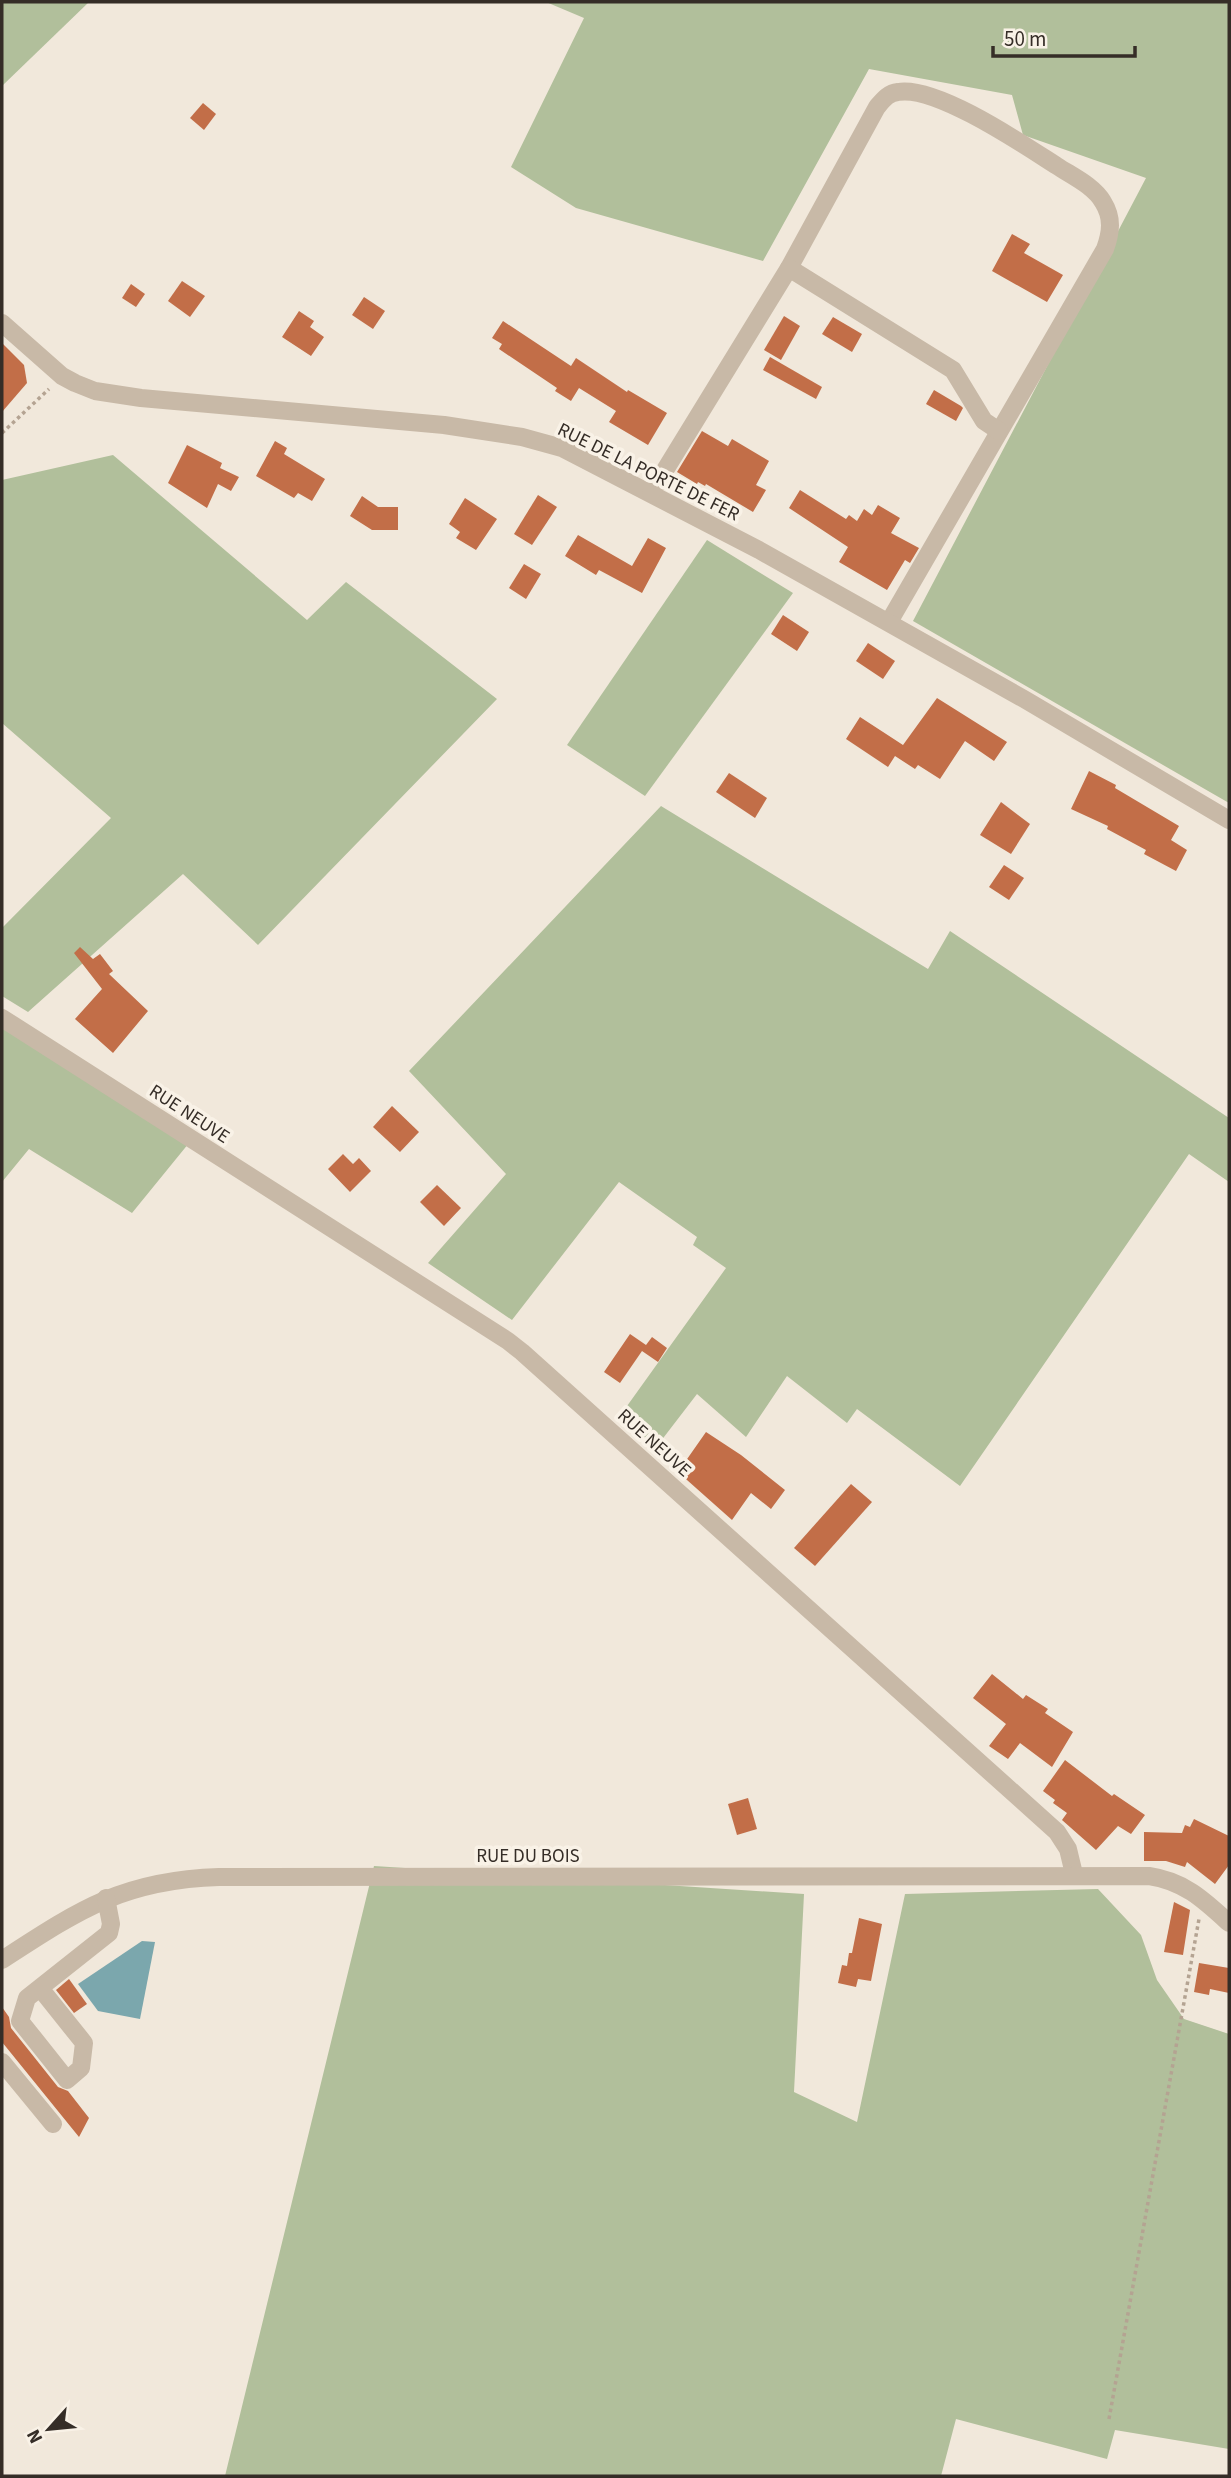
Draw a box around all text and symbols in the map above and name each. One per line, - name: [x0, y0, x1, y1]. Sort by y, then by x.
- scale bar: [993, 14, 1135, 58]
- text: 50 m: [1004, 24, 1046, 54]
- street label: RUE DE LA PORTE DE FER: [553, 417, 744, 528]
- street label: RUE NEUVE: [144, 1078, 235, 1150]
- street label: RUE NEUVE: [611, 1403, 697, 1484]
- street label: RUE DU BOIS: [476, 1843, 580, 1870]
- north arrow: [14, 2394, 84, 2464]
- text: N: [20, 2424, 50, 2448]

